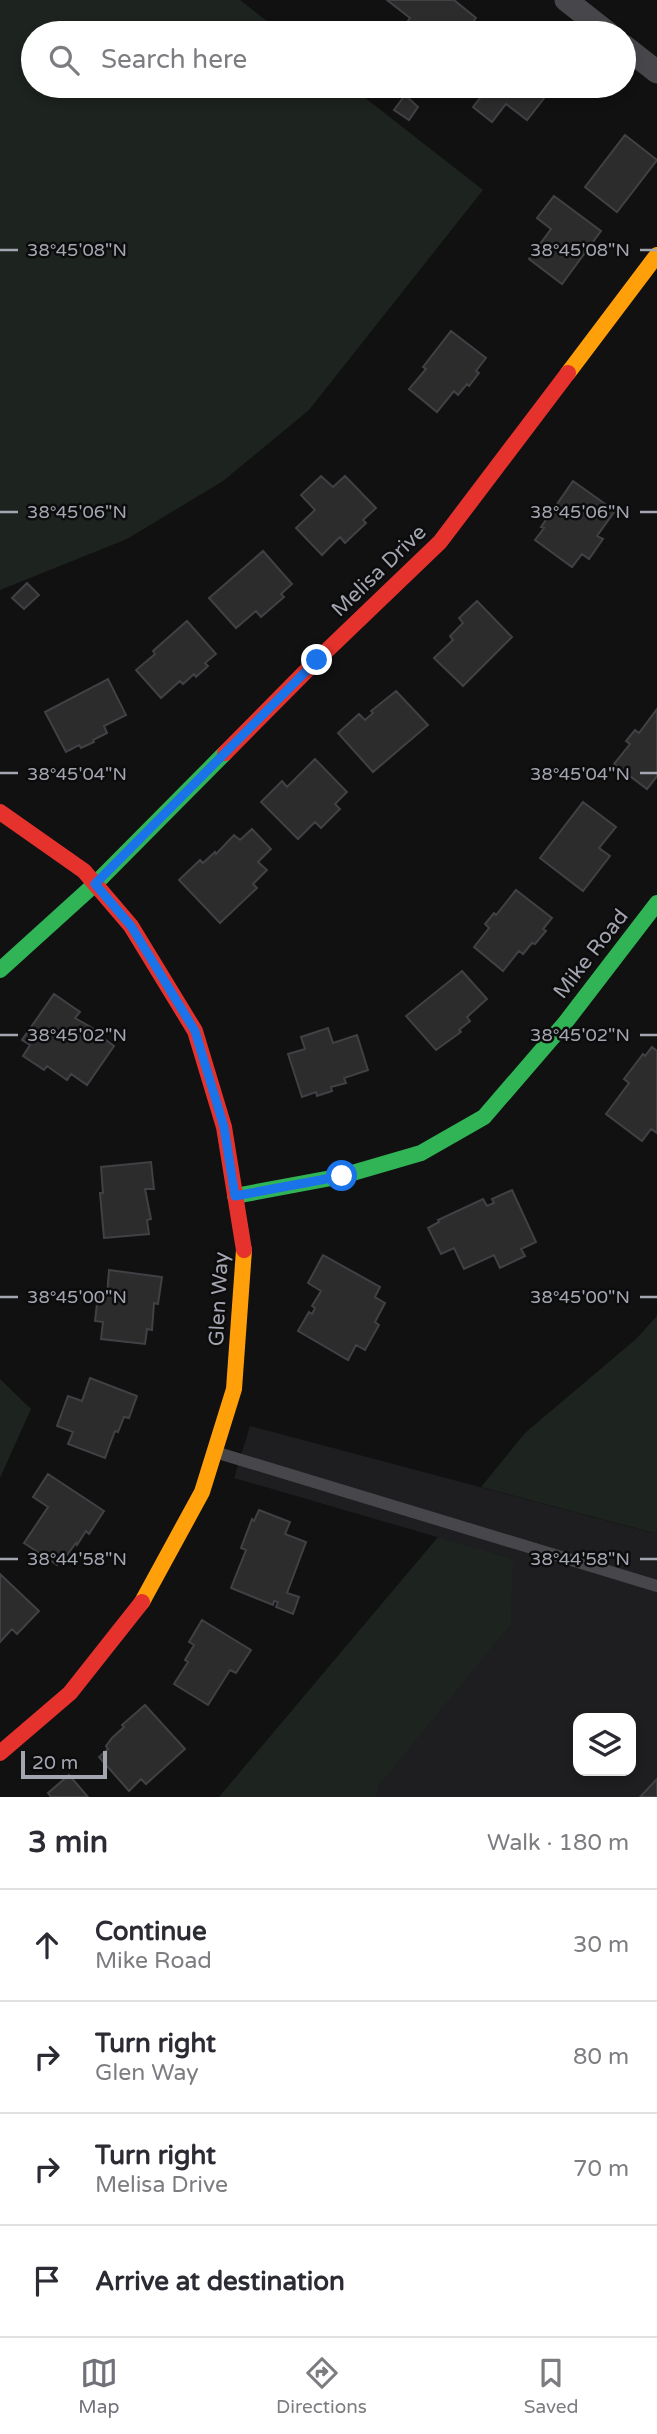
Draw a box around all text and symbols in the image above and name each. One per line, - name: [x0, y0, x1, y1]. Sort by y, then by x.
- search box: [21, 21, 636, 98]
- icon: search: [45, 41, 83, 79]
- text: Search here: [101, 44, 247, 75]
- text: 38°45'08"N: [27, 239, 127, 261]
- text: 38°45'08"N: [530, 239, 630, 261]
- text: 38°45'06"N: [27, 501, 127, 523]
- text: 38°45'06"N: [530, 501, 630, 523]
- street label: Melisa Drive: [327, 520, 431, 622]
- route end: [301, 644, 332, 675]
- text: 38°45'04"N: [27, 763, 127, 785]
- text: 38°45'04"N: [530, 763, 630, 785]
- street label: Mike Road: [548, 904, 634, 1004]
- text: 38°45'02"N: [27, 1024, 127, 1046]
- text: 38°45'02"N: [530, 1024, 630, 1046]
- route start: [326, 1160, 357, 1191]
- street label: Glen Way: [204, 1251, 234, 1347]
- text: 38°45'00"N: [27, 1286, 127, 1308]
- text: 38°45'00"N: [530, 1286, 630, 1308]
- text: 38°44'58"N: [27, 1548, 127, 1570]
- text: 38°44'58"N: [530, 1548, 630, 1570]
- map controls: [573, 1713, 636, 1776]
- button: layers: [573, 1713, 636, 1776]
- scale bar: [21, 1748, 107, 1780]
- text: 20 m: [32, 1752, 78, 1774]
- text: 3 min: [28, 1824, 108, 1861]
- text: Walk · 180 m: [487, 1829, 629, 1857]
- text: Continue: [95, 1916, 207, 1947]
- icon: ahead: [28, 1926, 66, 1964]
- text: 30 m: [573, 1931, 629, 1959]
- text: Mike Road: [95, 1947, 212, 1975]
- text: Turn right: [95, 2028, 216, 2059]
- icon: right: [28, 2038, 66, 2076]
- text: 80 m: [573, 2043, 629, 2071]
- text: Glen Way: [95, 2059, 199, 2087]
- text: Turn right: [95, 2140, 216, 2171]
- icon: right: [28, 2150, 66, 2188]
- text: 70 m: [573, 2155, 629, 2183]
- text: Melisa Drive: [95, 2171, 228, 2199]
- icon: arrive: [28, 2262, 66, 2300]
- text: Arrive at destination: [95, 2266, 345, 2297]
- tab: Map: [78, 2354, 119, 2418]
- tab: Directions: [276, 2354, 367, 2418]
- tab: Saved: [524, 2354, 579, 2418]

